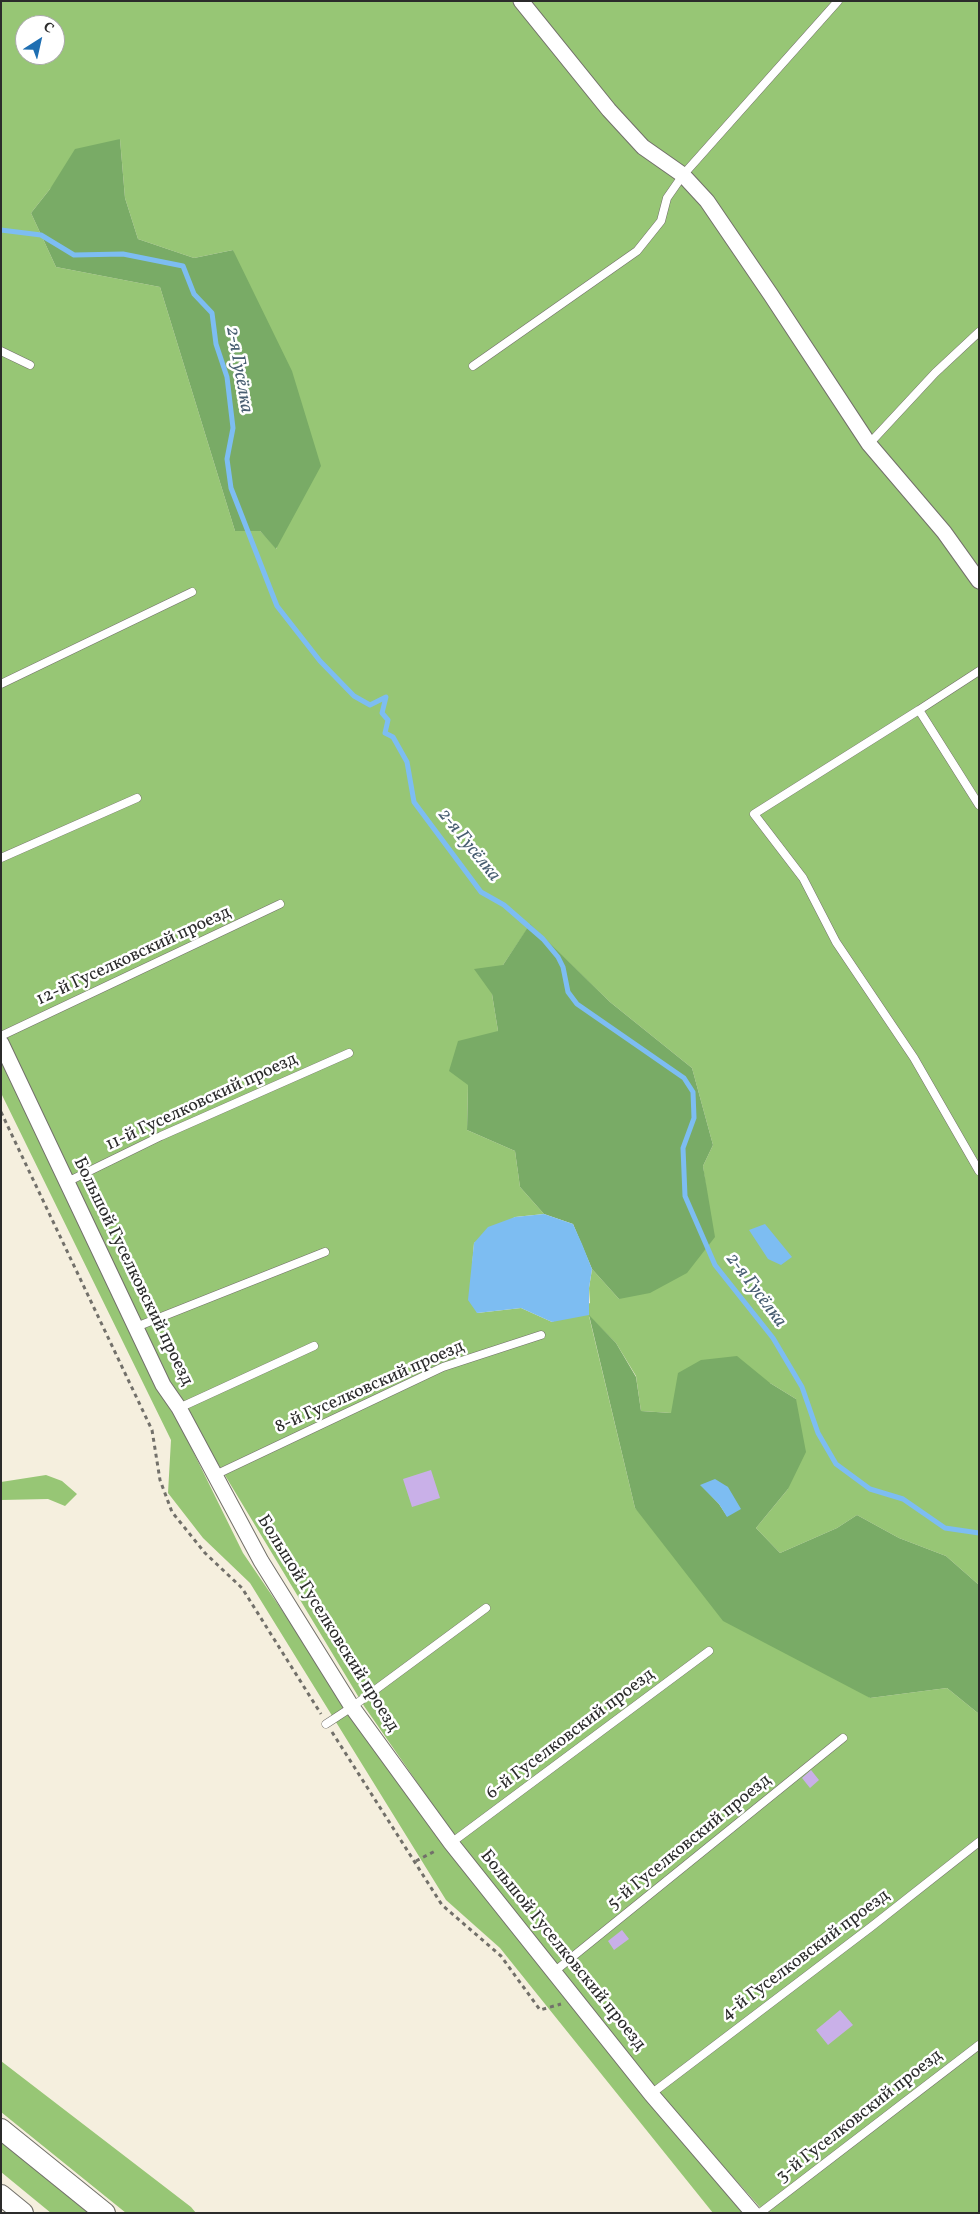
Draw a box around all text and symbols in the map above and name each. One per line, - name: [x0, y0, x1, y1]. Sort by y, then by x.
- north arrow: [15, 15, 65, 65]
- text: С: [39, 18, 57, 38]
- water label: 2-я Гусёлка: [219, 325, 257, 415]
- water label: 2-я Гусёлка: [432, 805, 504, 887]
- street label: 12-й Гуселковский проезд: [33, 902, 235, 1012]
- street label: 11-й Гуселковский проезд: [103, 1049, 301, 1157]
- street label: Большой Гуселковский проезд: [67, 1154, 197, 1390]
- water label: 2-я Гусёлка: [720, 1249, 790, 1333]
- street label: 8-й Гуселковский проезд: [272, 1337, 468, 1439]
- street label: Большой Гуселковский проезд: [251, 1512, 403, 1736]
- street label: 6-й Гуселковский проезд: [483, 1665, 659, 1805]
- street label: 5-й Гуселковский проезд: [604, 1770, 776, 1916]
- street label: Большой Гуселковский проезд: [474, 1846, 650, 2056]
- street label: 4-й Гуселковский проезд: [717, 1886, 895, 2026]
- street label: 3-й Гуселковский проезд: [773, 2046, 947, 2188]

